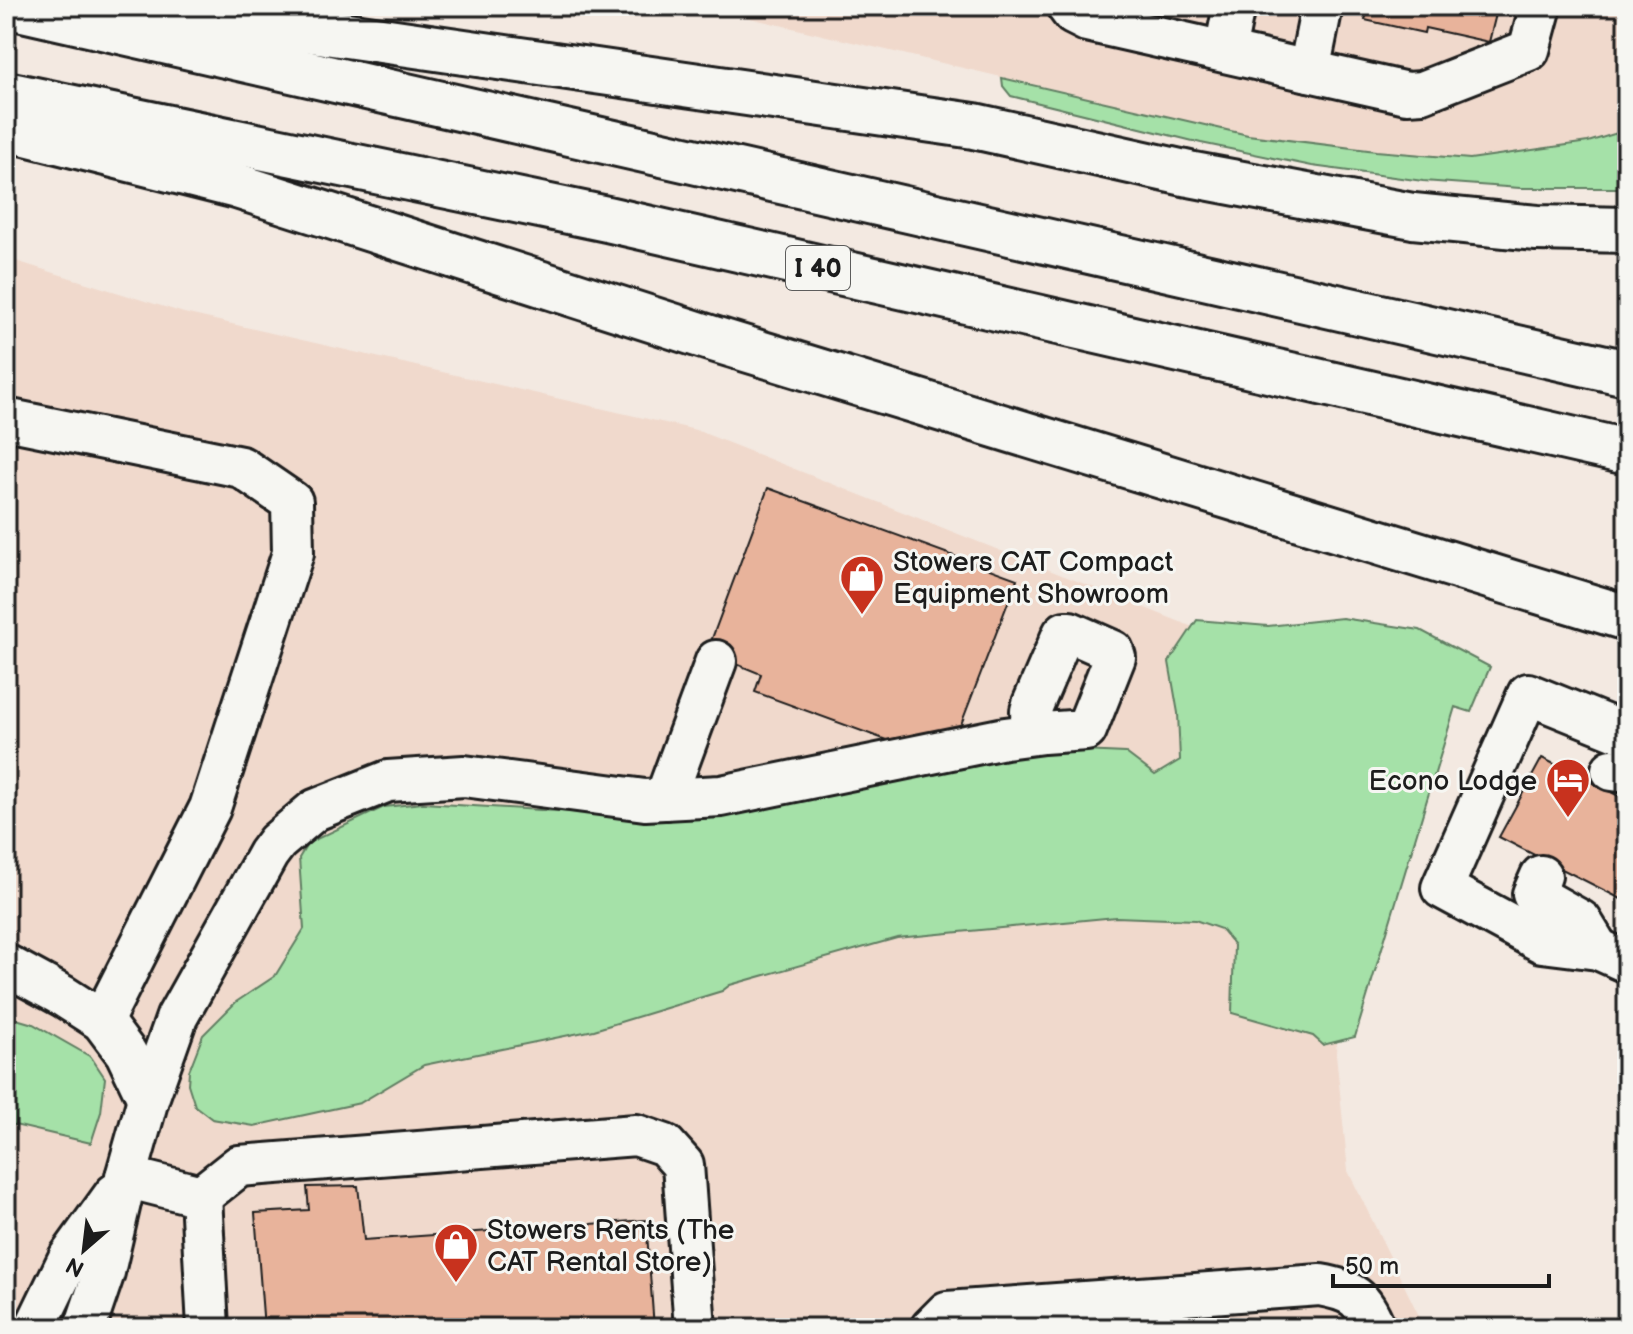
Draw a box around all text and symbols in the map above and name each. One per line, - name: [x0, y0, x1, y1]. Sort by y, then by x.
- road number: I 40: [786, 246, 850, 290]
- place label: Stowers CAT Compact Equipment Showroom: [893, 546, 1174, 611]
- shop icon: Stowers CAT Compact Equipment Showroom: [838, 553, 886, 616]
- hotel icon: Econo Lodge: [1544, 756, 1592, 819]
- place label: Econo Lodge: [1368, 765, 1537, 798]
- north arrow: [44, 1210, 124, 1290]
- place label: Stowers Rents (The CAT Rental Store): [487, 1214, 734, 1279]
- shop icon: Stowers Rents (The CAT Rental Store): [432, 1221, 480, 1284]
- scale bar: [1333, 1238, 1549, 1288]
- text: N: [62, 1251, 89, 1282]
- text: 50 m: [1345, 1252, 1399, 1281]

